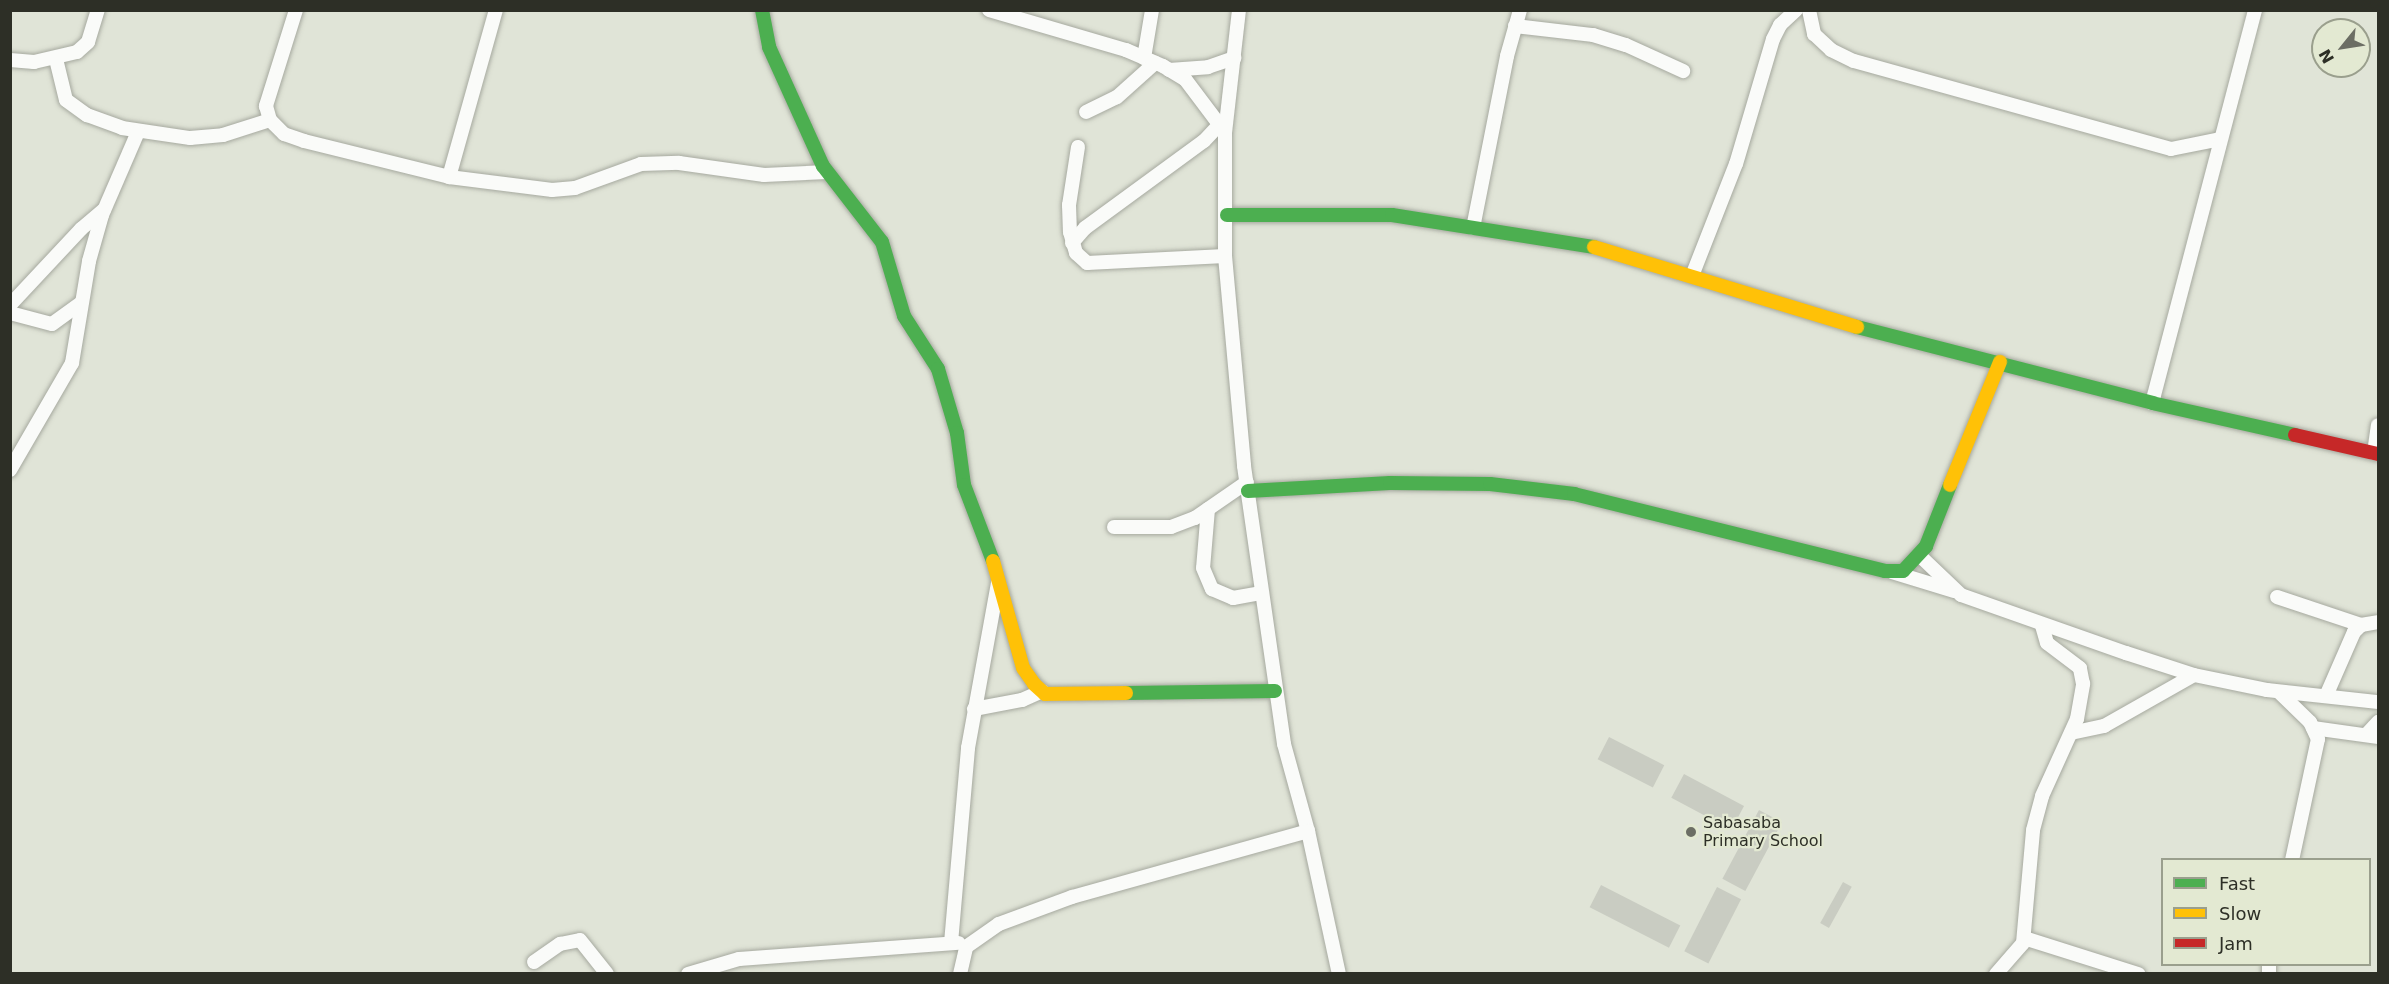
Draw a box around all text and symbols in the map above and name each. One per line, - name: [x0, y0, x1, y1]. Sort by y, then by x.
- north arrow: [2311, 18, 2371, 78]
- text: N: [2315, 46, 2338, 67]
- place label: Sabasaba Primary School: [1703, 813, 1823, 851]
- marker: Sabasaba Primary School: [1684, 825, 1698, 839]
- legend: [2161, 858, 2371, 966]
- text: Fast: [2219, 873, 2255, 894]
- text: Slow: [2219, 903, 2261, 924]
- text: Jam: [2219, 933, 2253, 954]

